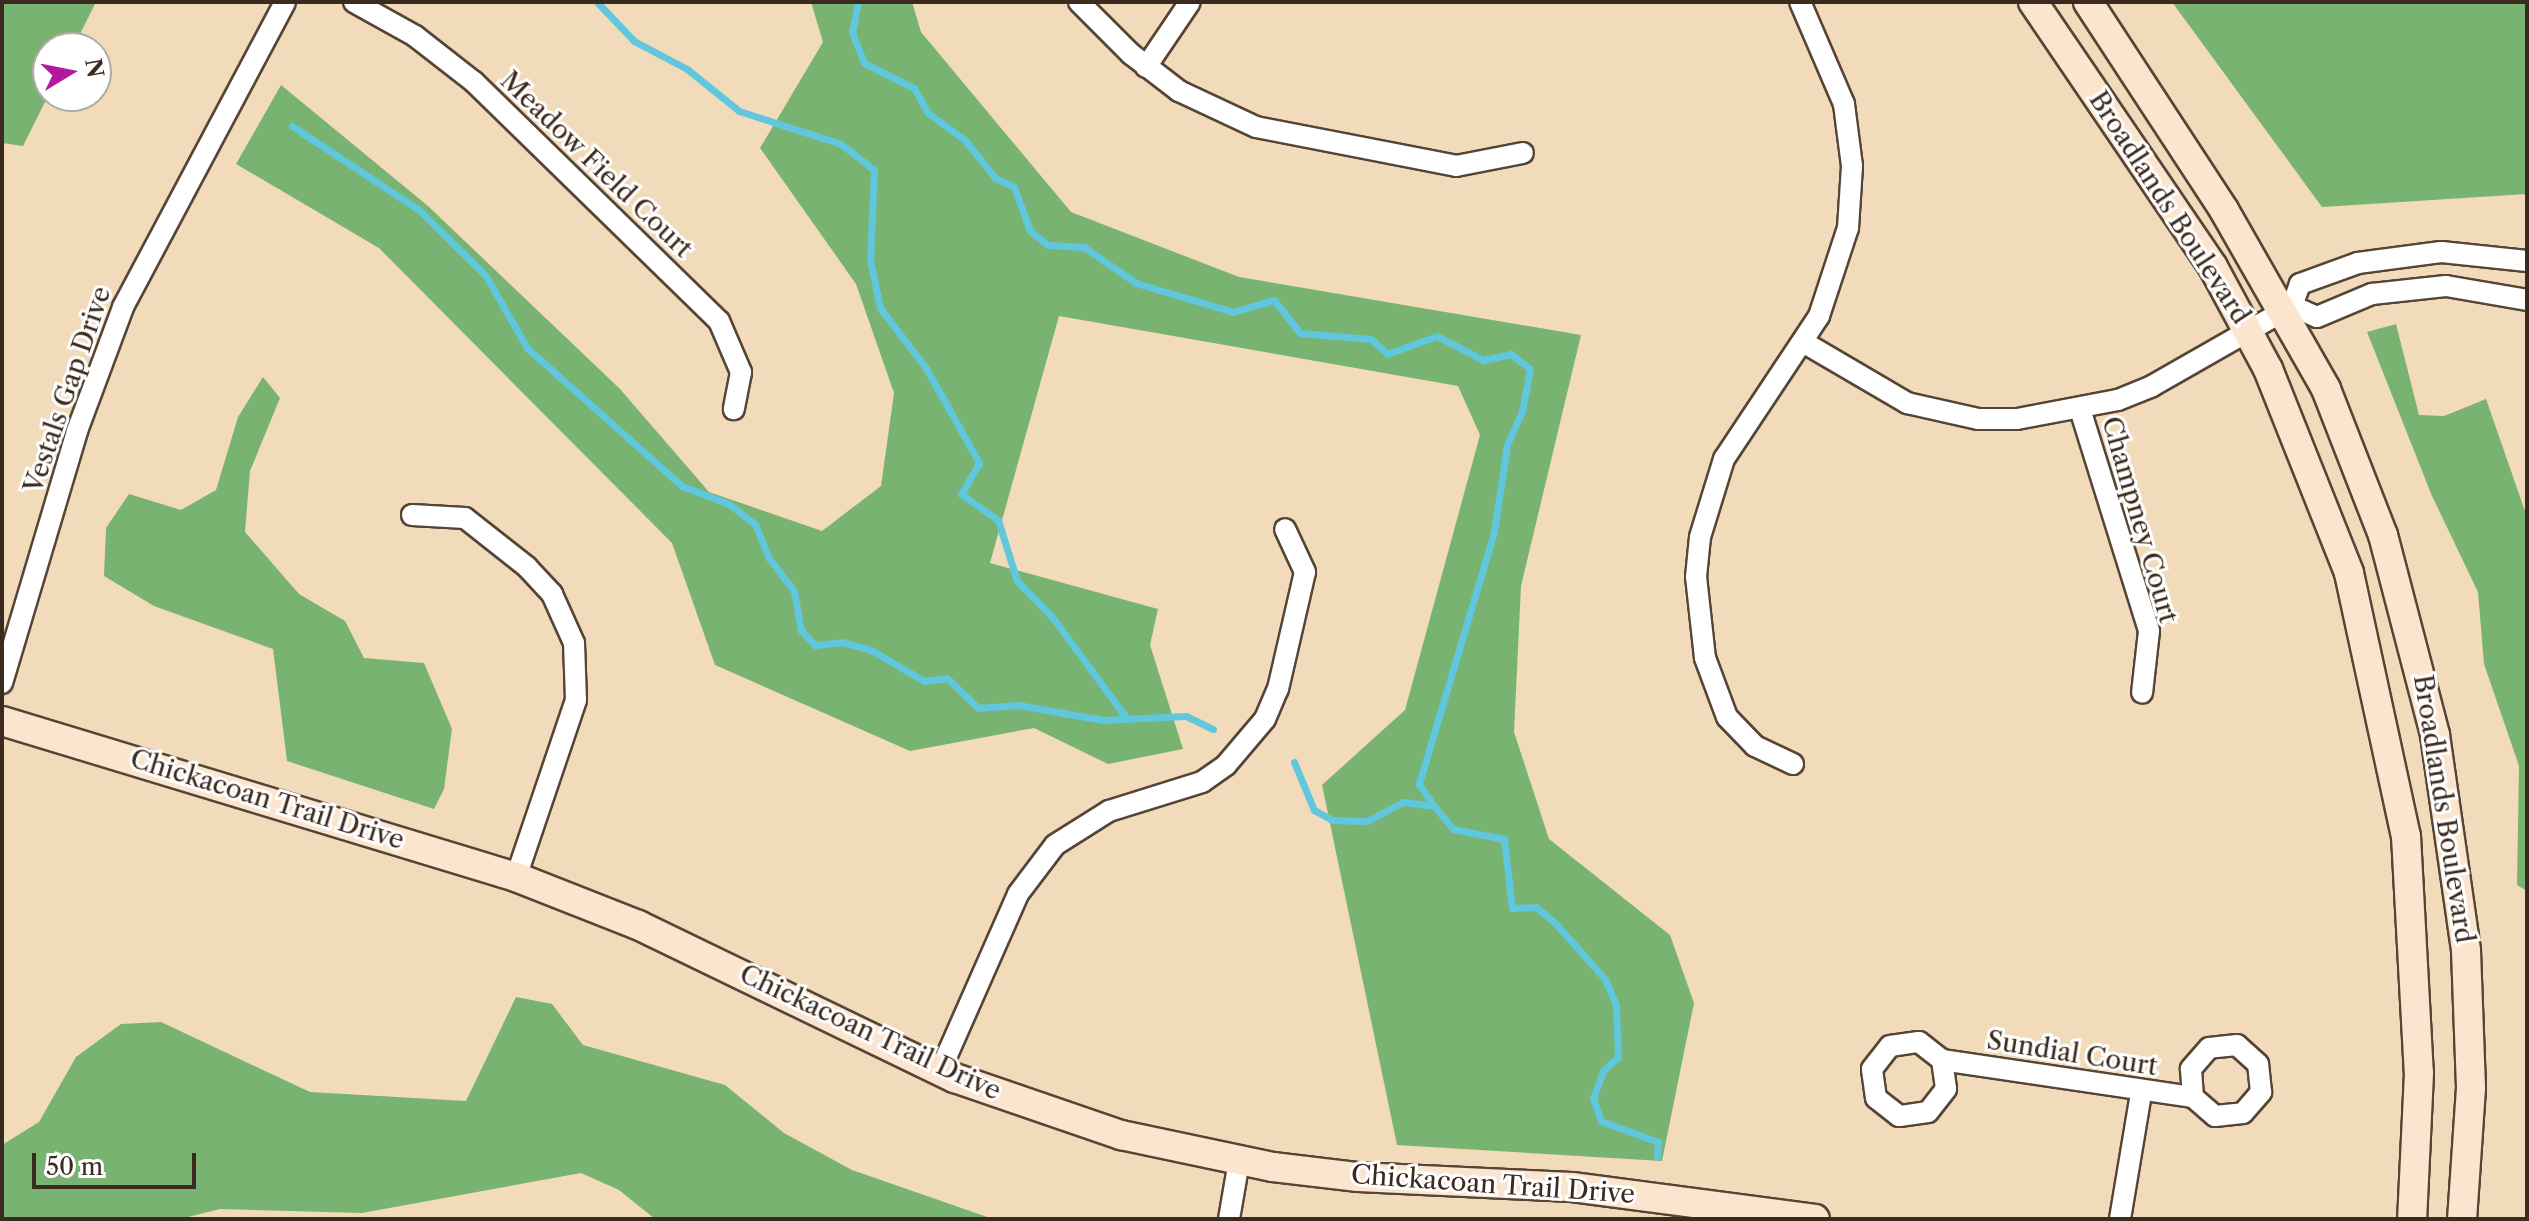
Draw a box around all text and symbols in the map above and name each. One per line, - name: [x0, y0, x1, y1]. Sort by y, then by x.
- north arrow: [32, 32, 112, 112]
- text: N: [79, 56, 109, 80]
- street label: Meadow Field Court: [493, 65, 699, 265]
- street label: Broadlands Boulevard: [2082, 86, 2256, 330]
- street label: Vestals Gap Drive: [18, 283, 118, 497]
- street label: Champney Court: [2094, 413, 2184, 627]
- street label: Broadlands Boulevard: [2406, 673, 2480, 945]
- street label: Chickacoan Trail Drive: [126, 743, 408, 857]
- street label: Chickacoan Trail Drive: [734, 959, 1006, 1107]
- street label: Sundial Court: [1985, 1025, 2159, 1083]
- scale bar: [36, 1137, 200, 1187]
- text: 50 m: [46, 1152, 103, 1181]
- street label: Chickacoan Trail Drive: [1350, 1159, 1636, 1211]

